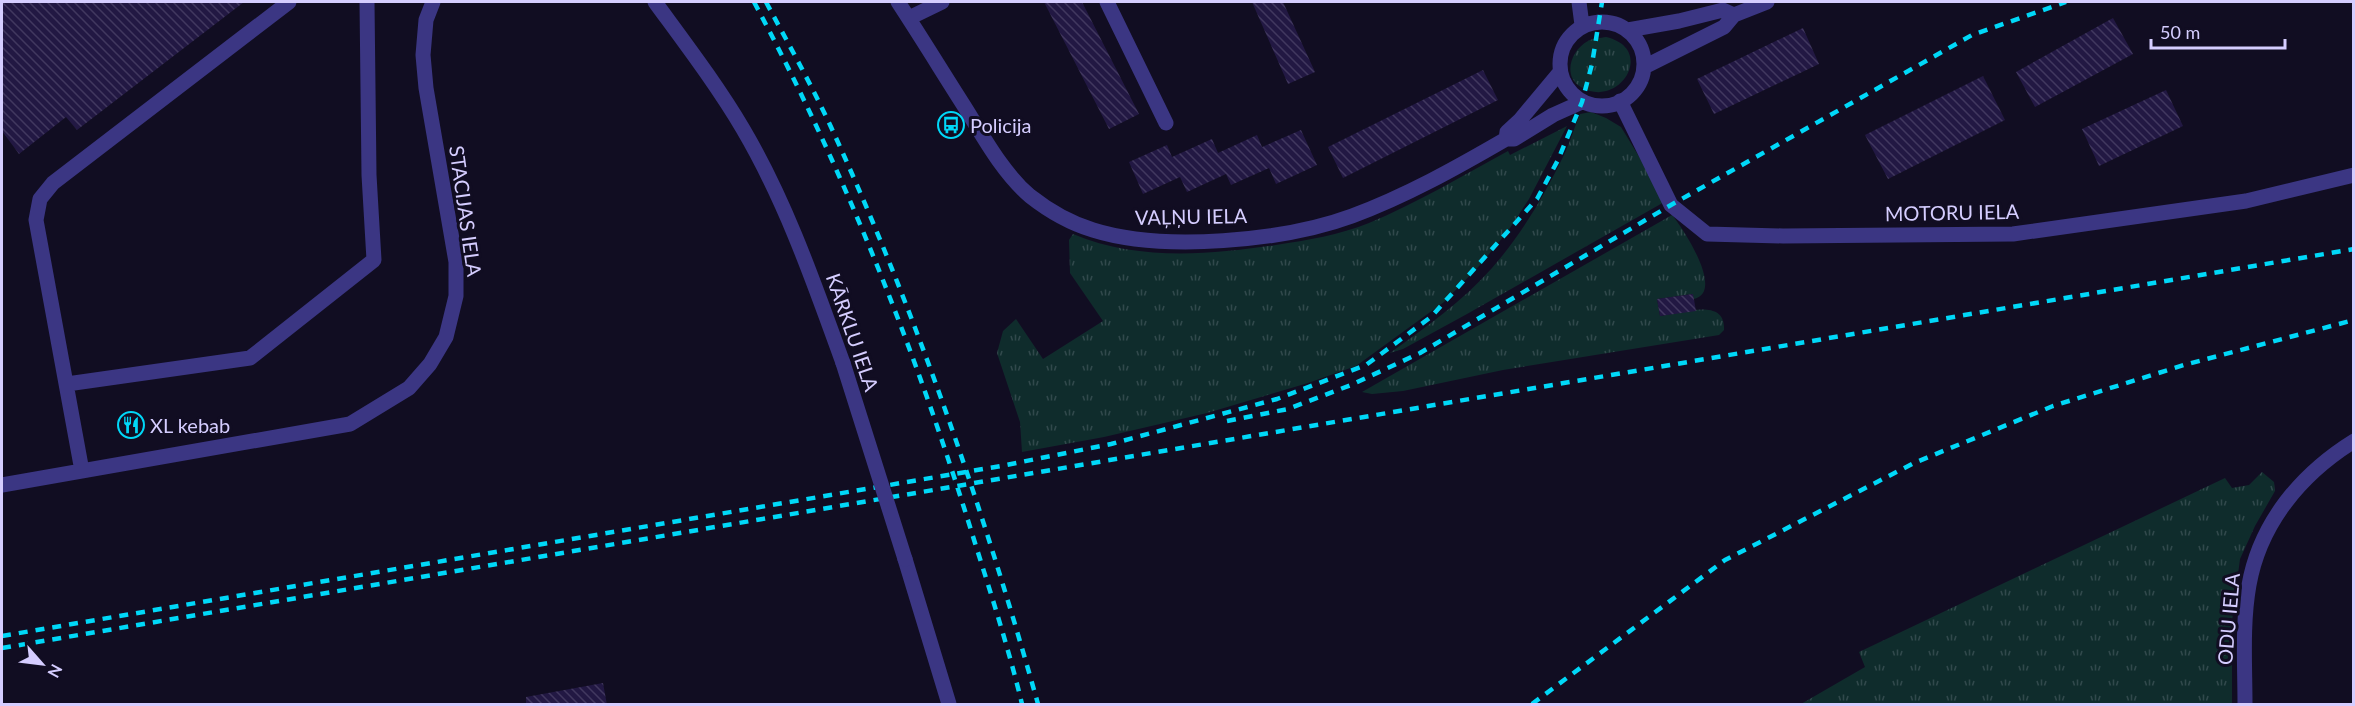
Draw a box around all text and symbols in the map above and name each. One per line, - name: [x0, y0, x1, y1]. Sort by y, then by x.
- scale bar: [2151, 12, 2284, 50]
- text: 50 m: [2160, 21, 2200, 43]
- bus stop icon: Policija: [936, 110, 966, 140]
- place label: Policija: [970, 113, 1031, 137]
- street label: STACIJAS IELA: [445, 144, 487, 279]
- street label: MOTORU IELA: [1885, 199, 2020, 225]
- street label: VAĻŅU IELA: [1135, 203, 1248, 229]
- street label: KĀRKLU IELA: [822, 270, 885, 395]
- restaurant icon: XL kebab: [116, 410, 146, 440]
- place label: XL kebab: [150, 413, 230, 437]
- street label: ODU IELA: [2212, 572, 2244, 666]
- north arrow: [12, 634, 72, 694]
- text: N: [44, 661, 67, 681]

